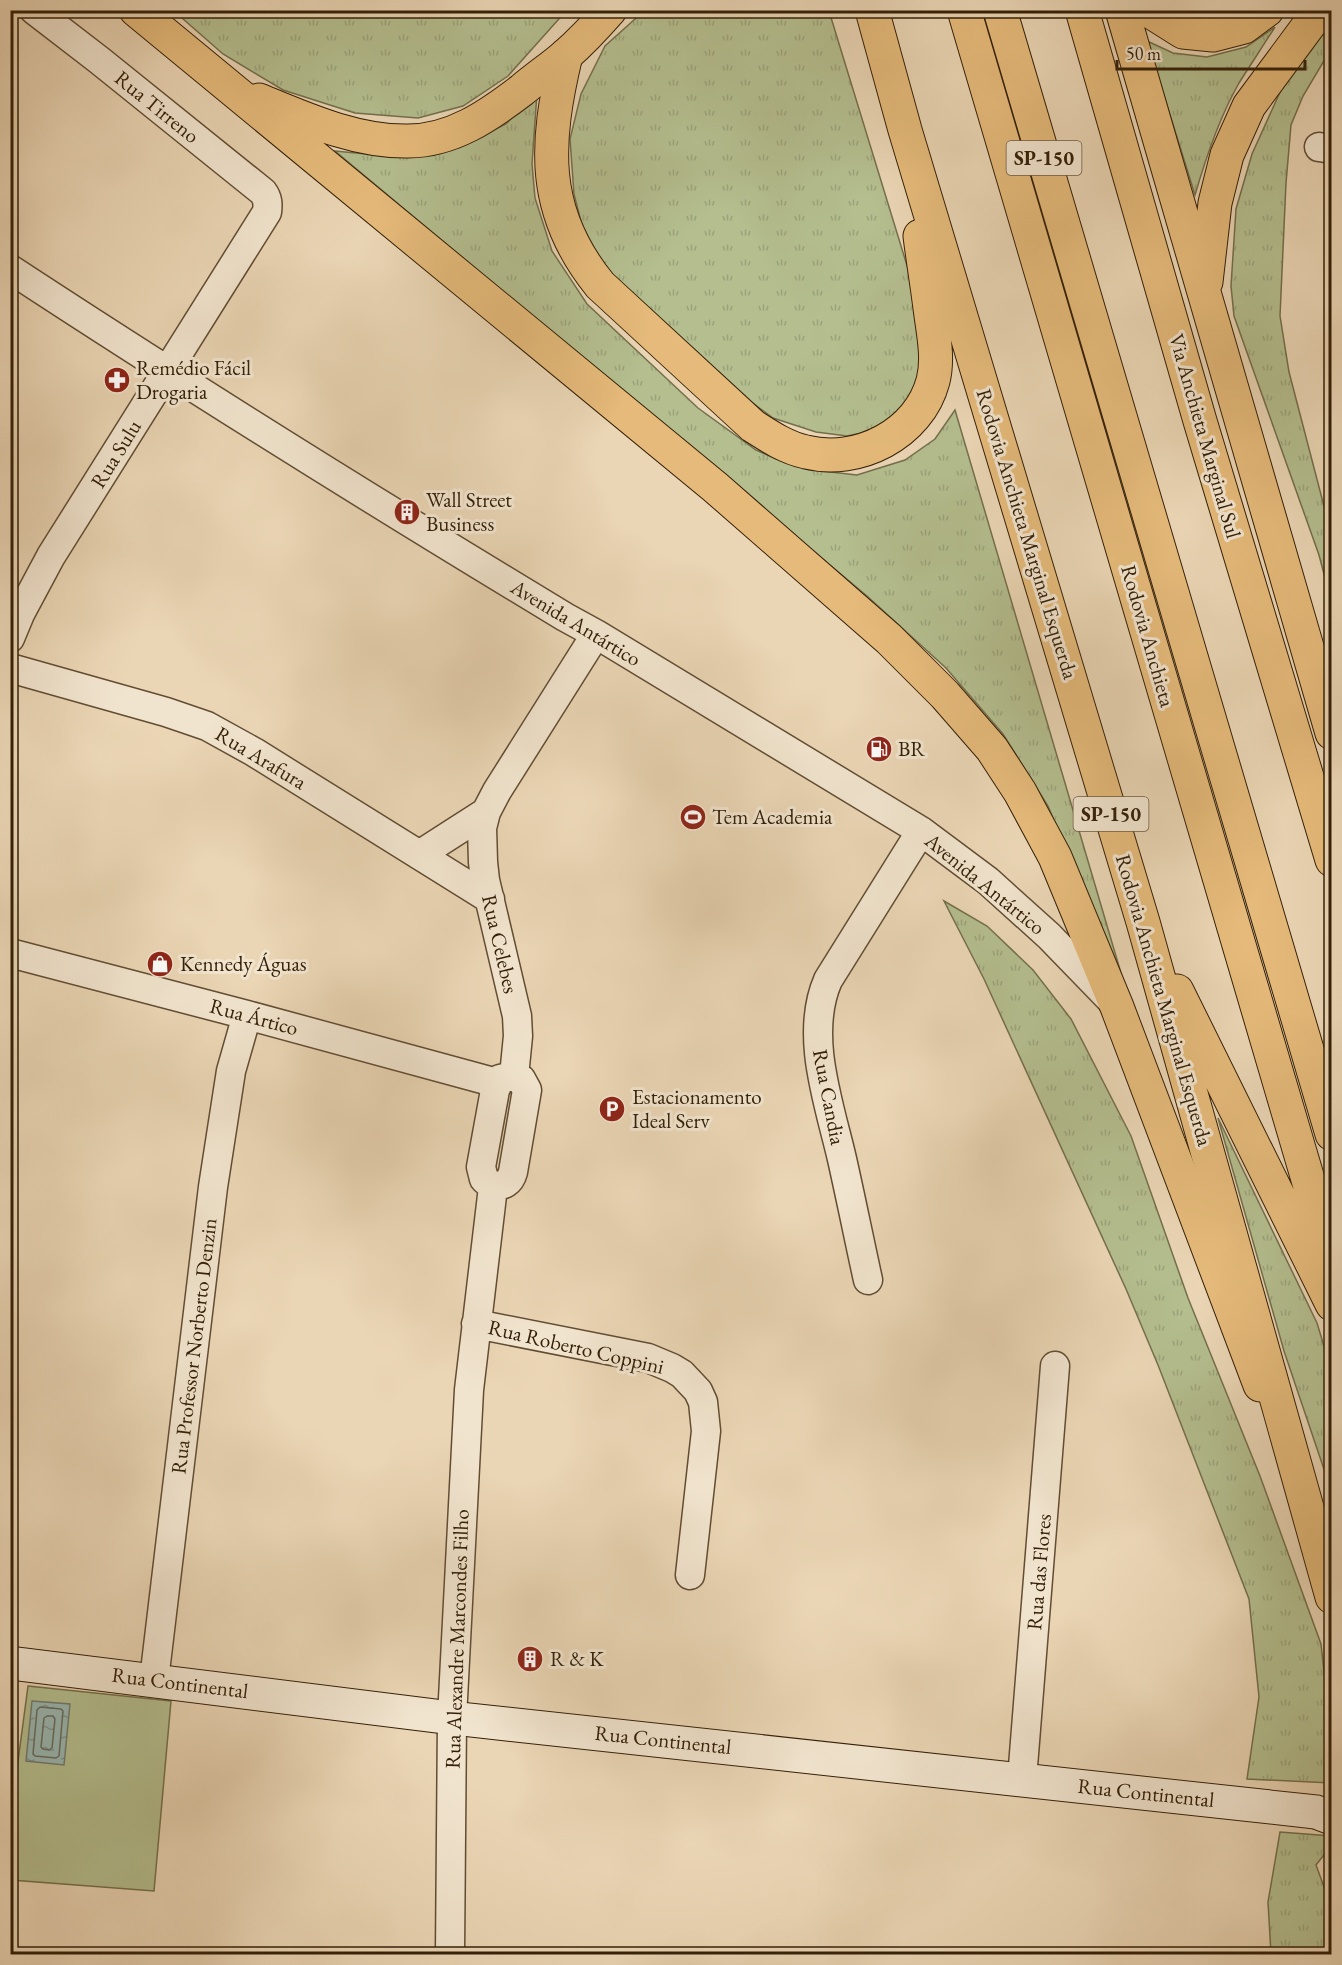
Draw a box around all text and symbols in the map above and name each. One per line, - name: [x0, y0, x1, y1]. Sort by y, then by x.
- scale bar: [1117, 33, 1304, 71]
- text: 50 m: [1126, 42, 1161, 65]
- street label: Rua Tirreno: [109, 64, 205, 149]
- road number: SP-150: [1006, 141, 1082, 175]
- street label: Via Anchieta Marginal Sul: [1163, 330, 1248, 541]
- place label: Remédio Fácil Drogaria: [136, 354, 251, 405]
- pharmacy icon: Remédio Fácil Drogaria: [102, 365, 132, 395]
- street label: Rodovia Anchieta Marginal Esquerda: [970, 385, 1085, 683]
- street label: Rua Sulu: [84, 415, 147, 493]
- place label: Wall Street Business: [426, 486, 512, 537]
- building icon: Wall Street Business: [392, 497, 422, 527]
- street label: Rodovia Anchieta: [1115, 562, 1182, 710]
- street label: Avenida Antártico: [505, 573, 646, 672]
- street label: Rua Arafura: [211, 720, 312, 796]
- fuel station icon: BR: [864, 734, 894, 764]
- place label: BR: [898, 735, 926, 762]
- road number: SP-150: [1074, 797, 1148, 831]
- sports icon: Tem Academia: [678, 802, 708, 832]
- place label: Tem Academia: [712, 803, 833, 830]
- street label: Avenida Antártico: [919, 826, 1051, 940]
- street label: Rodovia Anchieta Marginal Esquerda: [1110, 851, 1219, 1149]
- street label: Rua Celebes: [476, 892, 525, 996]
- shop icon: Kennedy Águas: [145, 949, 175, 979]
- place label: Kennedy Águas: [180, 950, 307, 977]
- street label: Rua Ártico: [207, 992, 301, 1041]
- street label: Rua Candia: [807, 1047, 852, 1148]
- place label: Estacionamento Ideal Serv: [632, 1083, 762, 1134]
- parking icon: Estacionamento Ideal Serv: [597, 1094, 627, 1124]
- street label: Rua Professor Norberto Denzin: [164, 1216, 223, 1475]
- street label: Rua Roberto Coppini: [486, 1313, 667, 1380]
- street label: Rua Alexandre Marcondes Filho: [438, 1509, 475, 1769]
- street label: Rua das Flores: [1020, 1512, 1057, 1631]
- building icon: R & K: [515, 1644, 545, 1674]
- place label: R & K: [550, 1645, 604, 1672]
- street label: Rua Continental: [110, 1661, 250, 1704]
- street label: Rua Continental: [593, 1719, 733, 1760]
- street label: Rua Continental: [1076, 1772, 1216, 1813]

